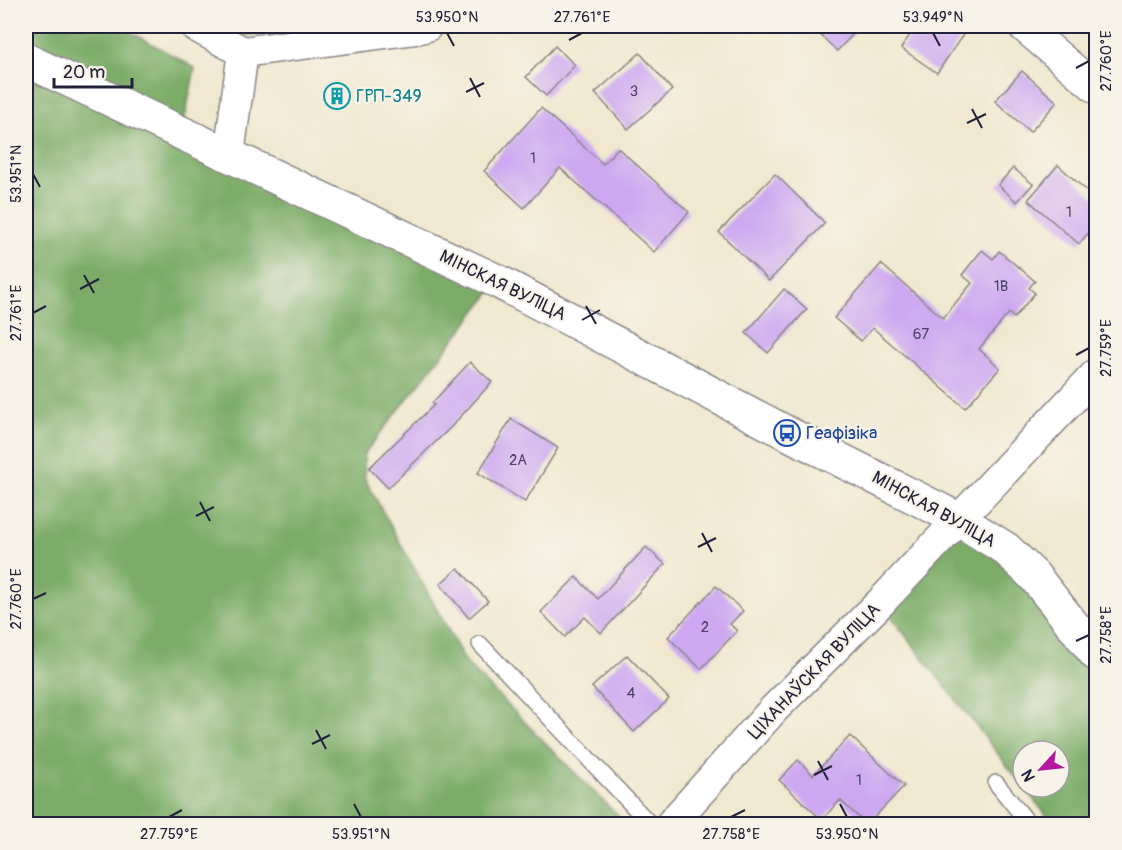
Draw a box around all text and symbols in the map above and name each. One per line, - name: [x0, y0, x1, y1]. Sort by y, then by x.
- text: 53.950°N: [416, 8, 478, 27]
- text: 27.761°E: [554, 8, 610, 27]
- text: 53.949°N: [903, 8, 963, 27]
- text: 27.760°E: [1097, 30, 1116, 91]
- scale bar: [54, 51, 132, 89]
- text: 20 m: [63, 61, 105, 84]
- building icon: ГРП-349: [322, 81, 352, 111]
- house number: 3: [630, 82, 638, 101]
- place label: ГРП-349: [356, 85, 422, 108]
- text: 53.951°N: [7, 145, 26, 203]
- house number: 1: [530, 149, 536, 168]
- house number: 1: [1066, 203, 1072, 222]
- street label: МІНСКАЯ ВУЛІЦА: [436, 245, 570, 326]
- house number: 1В: [994, 277, 1008, 296]
- text: 27.761°E: [7, 285, 26, 341]
- text: 27.759°E: [1097, 319, 1116, 377]
- house number: 67: [913, 325, 929, 344]
- bus stop icon: Геафізіка: [772, 418, 802, 448]
- place label: Геафізіка: [806, 422, 877, 445]
- house number: 2А: [509, 451, 527, 470]
- street label: МІНСКАЯ ВУЛІЦА: [868, 466, 1000, 553]
- text: 27.760°E: [7, 568, 26, 629]
- street label: ЦІХАНАЎСКАЯ ВУЛІЦА: [743, 598, 886, 744]
- text: 27.758°E: [1097, 606, 1116, 664]
- house number: 2: [701, 618, 709, 637]
- house number: 4: [627, 684, 636, 703]
- north arrow: [1011, 739, 1071, 799]
- text: N: [1017, 766, 1040, 785]
- house number: 1: [856, 771, 862, 790]
- text: 27.759°E: [140, 825, 198, 844]
- text: 53.951°N: [332, 825, 390, 844]
- text: 27.758°E: [702, 825, 760, 844]
- text: 53.950°N: [816, 825, 878, 844]

